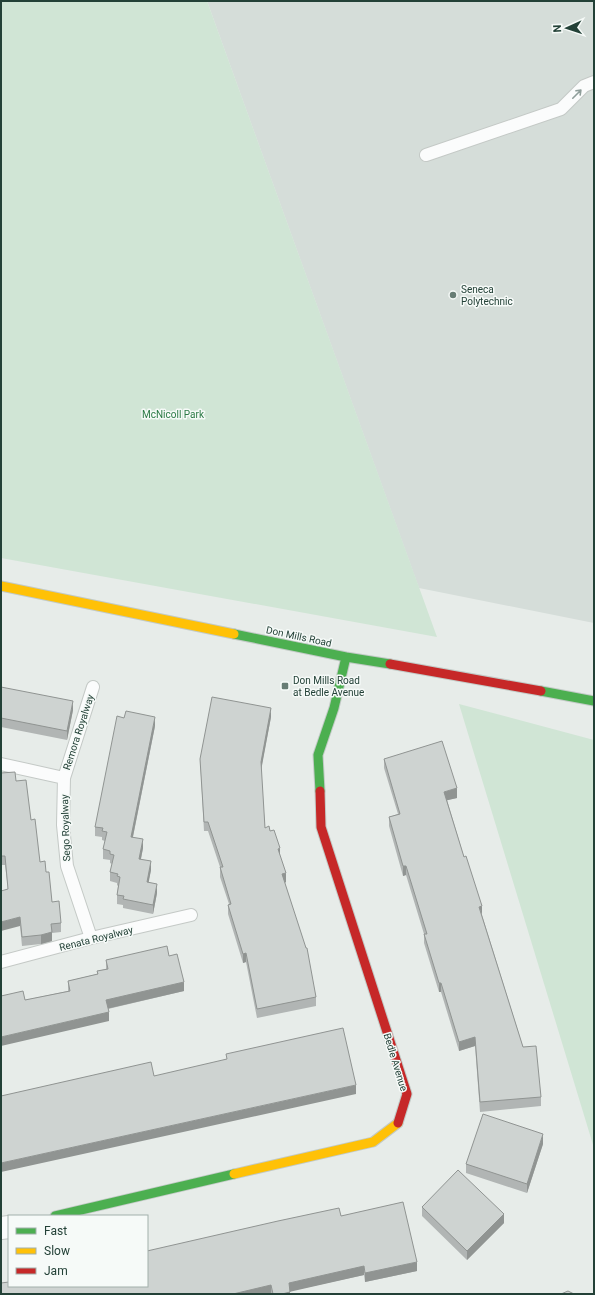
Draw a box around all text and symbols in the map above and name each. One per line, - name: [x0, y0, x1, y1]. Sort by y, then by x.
- north arrow: [547, 8, 587, 48]
- text: N: [551, 24, 564, 33]
- one-way arrow: [572, 89, 581, 99]
- place label: Seneca Polytechnic: [461, 284, 513, 307]
- marker: Seneca Polytechnic: [448, 290, 458, 300]
- park label: McNicoll Park: [142, 409, 205, 420]
- street label: Don Mills Road: [265, 624, 333, 649]
- place label: Don Mills Road at Bedle Avenue: [293, 675, 364, 698]
- marker: Don Mills Road at Bedle Avenue: [280, 681, 290, 691]
- street label: Remora Royalway: [61, 693, 96, 771]
- street label: Sego Royalway: [59, 794, 72, 862]
- street label: Renata Royalway: [58, 924, 134, 953]
- street label: Bedle Avenue: [381, 1032, 410, 1092]
- legend: [8, 1215, 148, 1287]
- text: Fast: [44, 1224, 67, 1238]
- text: Slow: [44, 1244, 70, 1258]
- text: Jam: [44, 1264, 68, 1278]

